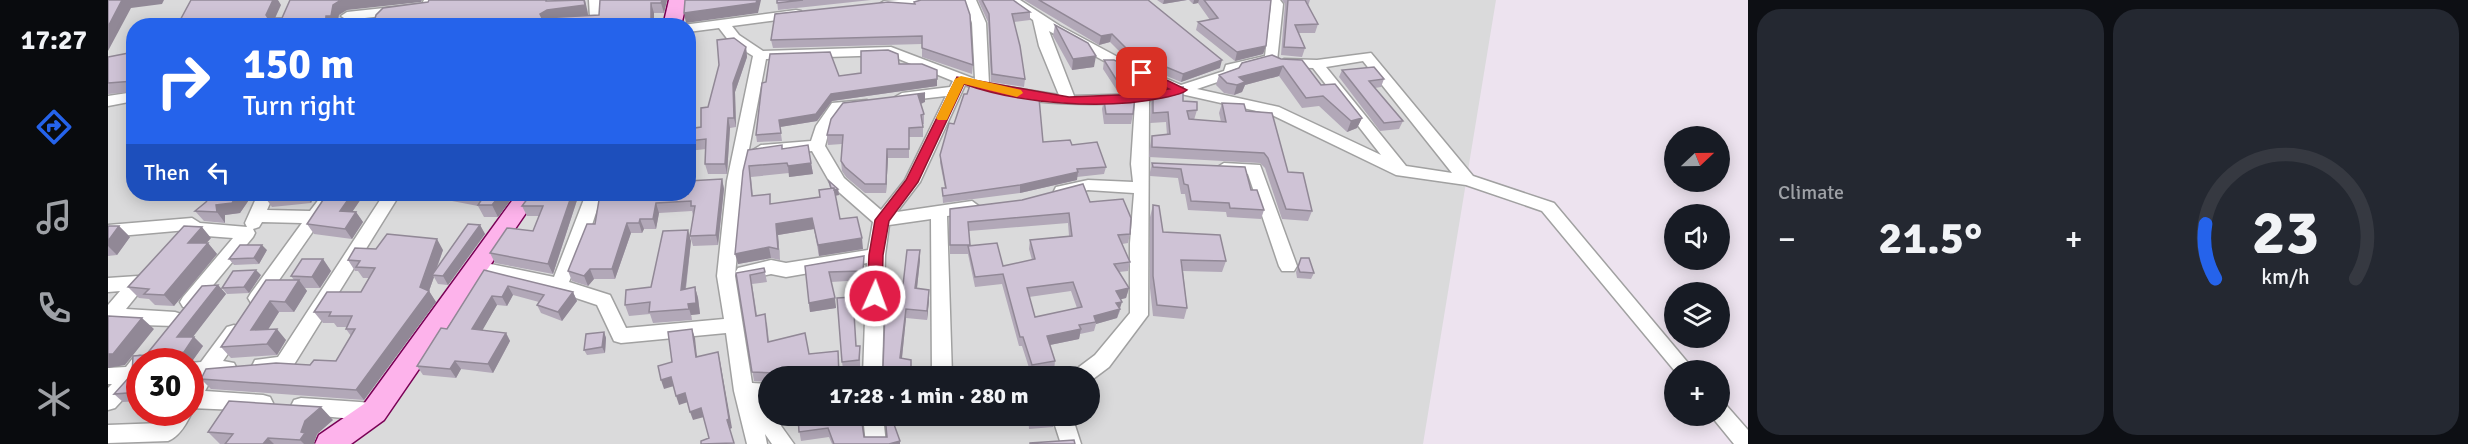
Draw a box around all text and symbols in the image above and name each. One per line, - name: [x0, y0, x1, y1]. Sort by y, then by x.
- text: 17:27: [21, 24, 87, 57]
- text: 150 m: [243, 39, 354, 90]
- icon: right: [144, 42, 222, 120]
- pin: [1116, 47, 1167, 98]
- icon: arrive: [1125, 56, 1158, 89]
- text: Turn right: [243, 90, 356, 123]
- icon: directions: [33, 106, 75, 148]
- north arrow: [1664, 126, 1730, 192]
- map controls: [1664, 126, 1730, 426]
- icon: left: [202, 156, 235, 189]
- text: Then: [144, 159, 190, 186]
- text: Climate: [1778, 180, 1844, 205]
- text: 23: [2252, 194, 2319, 271]
- icon: music: [33, 196, 75, 238]
- button: sound: [1664, 204, 1730, 270]
- text: 21.5°: [1878, 211, 1982, 266]
- text: −: [1778, 219, 1796, 260]
- text: +: [2065, 219, 2082, 260]
- position arrow: [843, 264, 907, 328]
- text: km/h: [2261, 264, 2310, 290]
- button: layers: [1664, 282, 1730, 348]
- icon: phone: [33, 287, 75, 329]
- speed limit sign: 30: [126, 348, 204, 426]
- button: +: [1664, 360, 1730, 426]
- icon: climate: [33, 378, 75, 420]
- text: 17:28 · 1 min · 280 m: [829, 382, 1029, 409]

